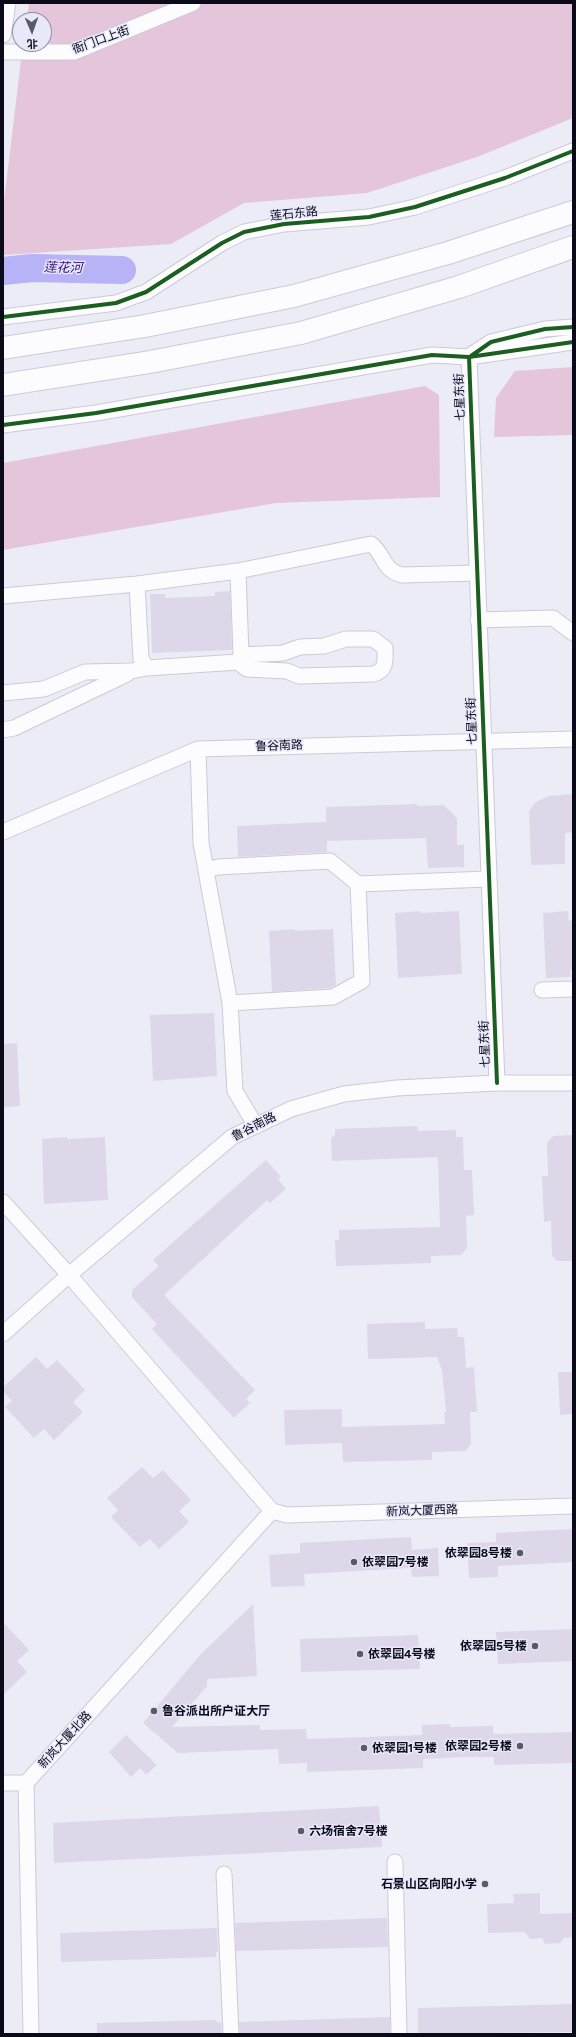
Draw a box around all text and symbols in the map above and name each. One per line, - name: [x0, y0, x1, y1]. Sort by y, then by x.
- north arrow: [12, 12, 52, 52]
- street label: 衙门口上街: [70, 23, 132, 57]
- text: 北: [27, 37, 38, 50]
- street label: 莲石东路: [269, 204, 319, 224]
- water label: 莲花河: [43, 260, 83, 276]
- street label: 七星东街: [452, 373, 468, 421]
- street label: 七星东街: [464, 697, 480, 745]
- street label: 鲁谷南路: [255, 738, 303, 754]
- street label: 七星东街: [477, 1020, 493, 1068]
- street label: 鲁谷南路: [229, 1110, 279, 1144]
- street label: 新岚大厦西路: [386, 1503, 458, 1519]
- place label: 依翠园8号楼: [445, 1546, 512, 1560]
- marker: 依翠园8号楼: [515, 1548, 525, 1558]
- place label: 依翠园7号楼: [362, 1555, 429, 1569]
- marker: 依翠园7号楼: [349, 1557, 359, 1567]
- place label: 依翠园5号楼: [460, 1639, 527, 1653]
- marker: 依翠园5号楼: [530, 1641, 540, 1651]
- place label: 依翠园4号楼: [368, 1647, 436, 1661]
- marker: 依翠园4号楼: [355, 1649, 365, 1659]
- place label: 鲁谷派出所户证大厅: [162, 1704, 270, 1718]
- marker: 鲁谷派出所户证大厅: [149, 1706, 159, 1716]
- street label: 新岚大厦北路: [36, 1708, 94, 1772]
- place label: 依翠园2号楼: [445, 1739, 512, 1753]
- place label: 依翠园1号楼: [372, 1741, 437, 1755]
- marker: 依翠园2号楼: [515, 1741, 525, 1751]
- marker: 依翠园1号楼: [359, 1743, 369, 1753]
- place label: 六场宿舍7号楼: [309, 1824, 388, 1838]
- marker: 六场宿舍7号楼: [296, 1826, 306, 1836]
- place label: 石景山区向阳小学: [381, 1877, 477, 1891]
- marker: 石景山区向阳小学: [480, 1879, 490, 1889]

